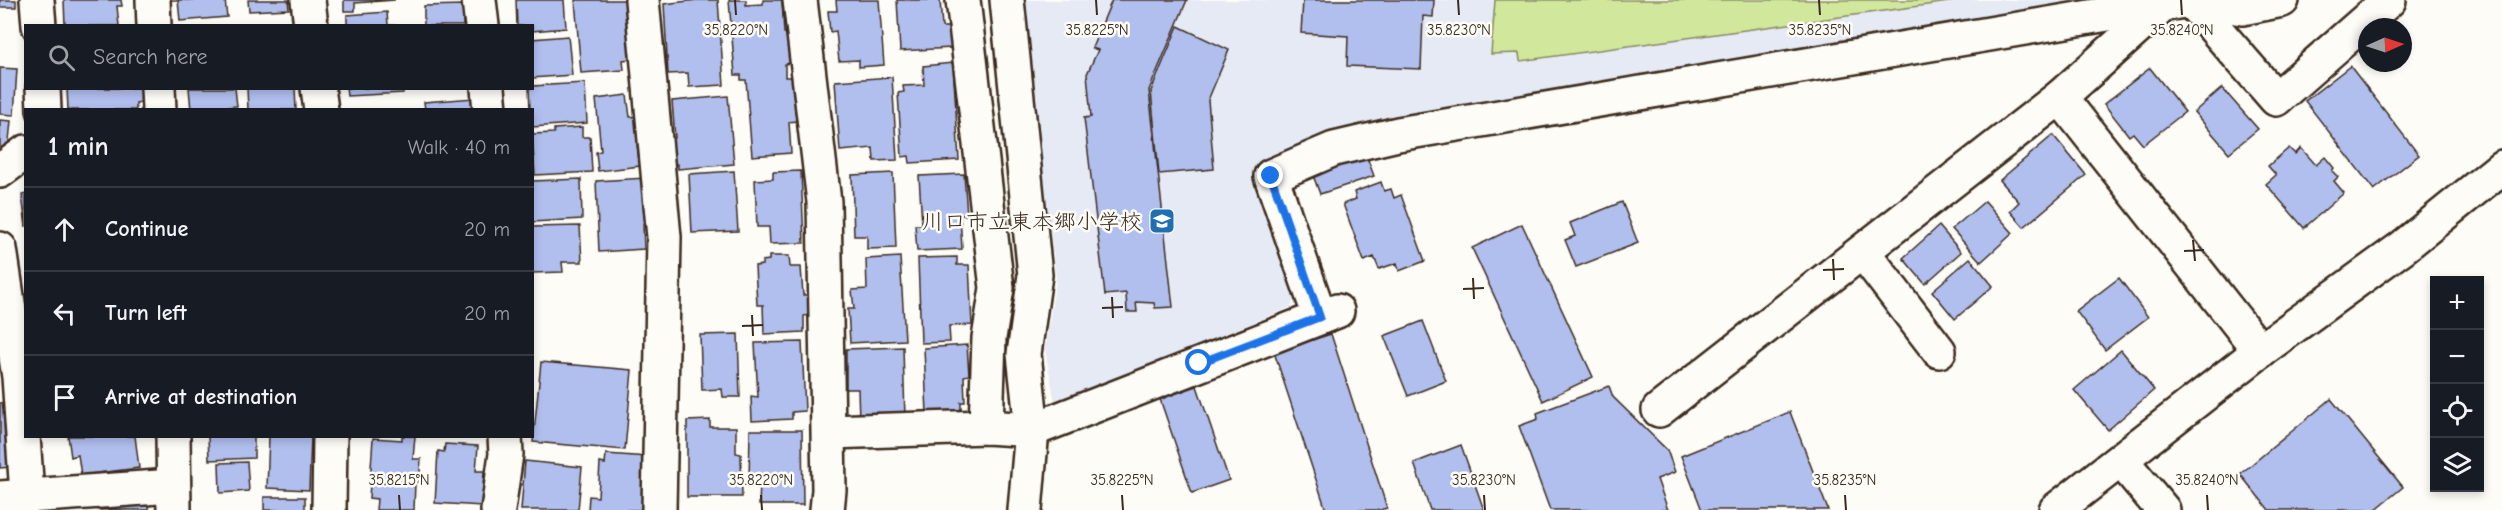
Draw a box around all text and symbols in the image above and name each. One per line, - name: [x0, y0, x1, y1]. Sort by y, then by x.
- north arrow: [2358, 18, 2412, 72]
- text: 35.8220°N: [704, 21, 768, 39]
- text: 35.8225°N: [1065, 21, 1129, 39]
- text: 35.8230°N: [1427, 21, 1491, 39]
- text: 35.8235°N: [1789, 21, 1851, 39]
- text: 35.8240°N: [2150, 21, 2214, 39]
- search box: [24, 24, 534, 90]
- icon: search: [45, 41, 78, 74]
- text: Search here: [93, 44, 208, 70]
- text: 1 min: [48, 132, 109, 162]
- text: Walk · 40 m: [408, 136, 510, 159]
- route end: [1257, 162, 1283, 188]
- school or university icon: 川口市立東本郷小学校: [1147, 206, 1177, 236]
- place label: 川口市立東本郷小学校: [922, 209, 1142, 235]
- icon: ahead: [48, 213, 81, 246]
- text: Continue: [105, 216, 188, 242]
- text: 20 m: [464, 218, 510, 241]
- map controls: [2430, 276, 2484, 492]
- button: +: [2430, 276, 2484, 330]
- icon: left: [48, 297, 81, 330]
- text: Turn left: [105, 300, 187, 326]
- text: 20 m: [464, 302, 510, 325]
- button: −: [2430, 330, 2484, 384]
- route start: [1185, 349, 1211, 375]
- icon: arrive: [48, 381, 81, 414]
- text: Arrive at destination: [105, 384, 297, 410]
- button: locate: [2430, 384, 2484, 438]
- button: layers: [2430, 438, 2484, 492]
- text: 35.8215°N: [368, 471, 430, 489]
- text: 35.8220°N: [729, 471, 793, 489]
- text: 35.8225°N: [1090, 471, 1154, 489]
- text: 35.8230°N: [1452, 471, 1516, 489]
- text: 35.8235°N: [1814, 471, 1876, 489]
- text: 35.8240°N: [2175, 471, 2239, 489]

